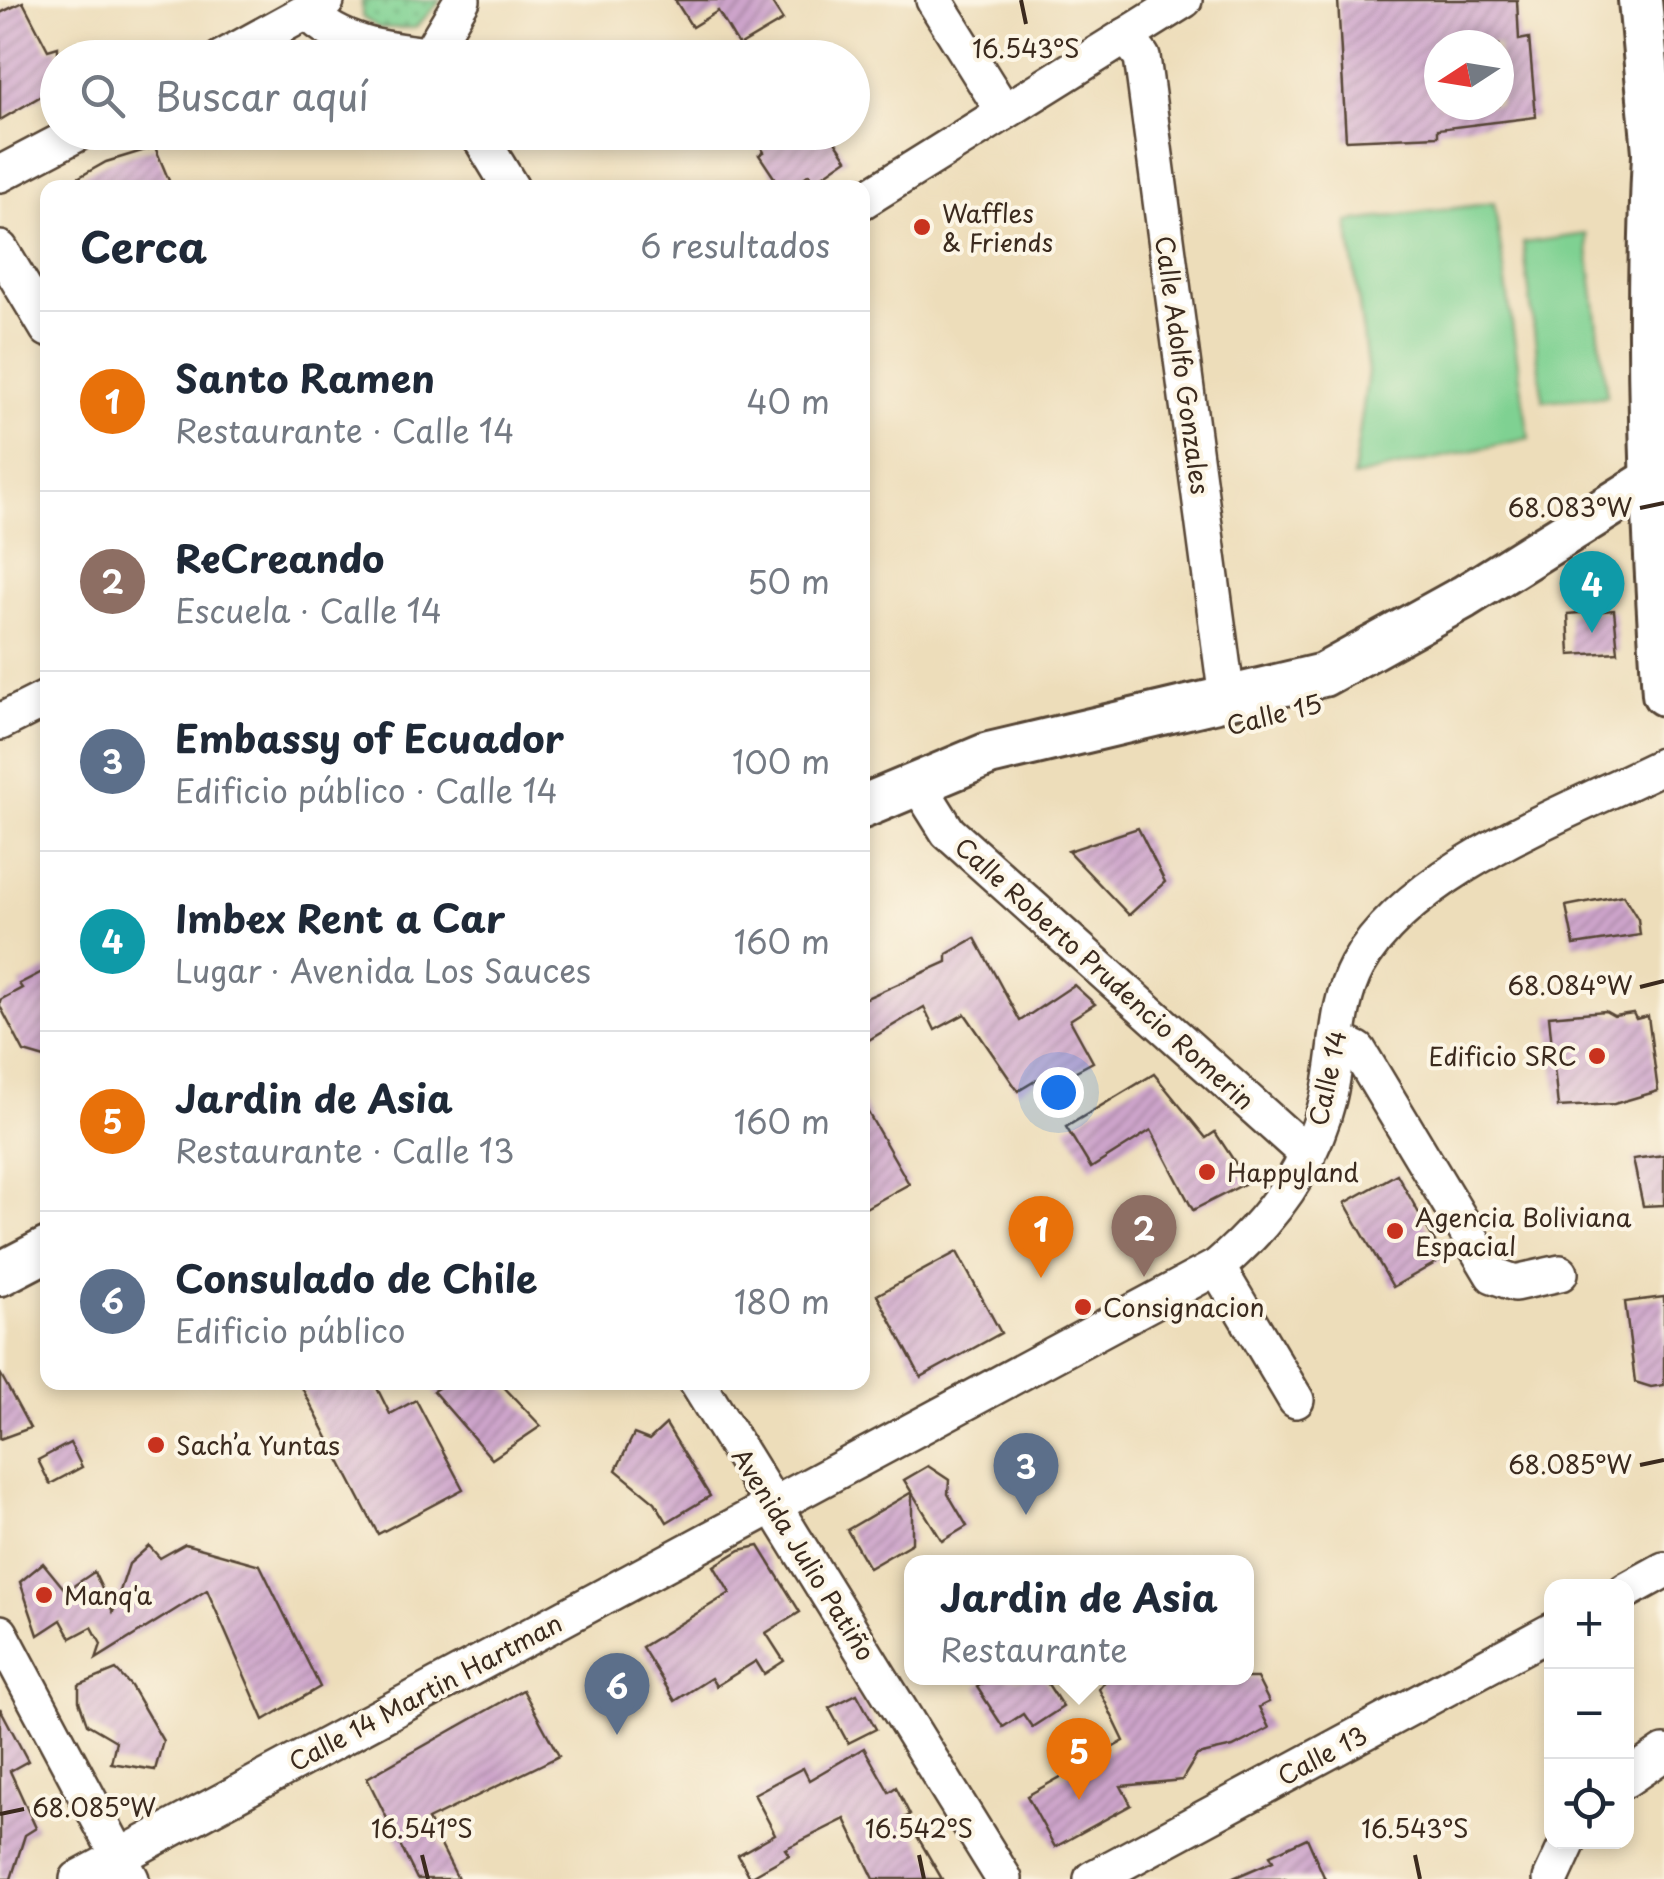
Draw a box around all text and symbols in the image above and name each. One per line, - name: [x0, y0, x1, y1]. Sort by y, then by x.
- text: 16.543°S: [972, 29, 1080, 67]
- north arrow: [1424, 30, 1514, 120]
- search box: [40, 40, 870, 150]
- text: Buscar aquí: [155, 67, 369, 124]
- icon: search: [75, 68, 130, 123]
- place label: Waffles & Friends: [942, 194, 1053, 261]
- text: Cerca: [80, 214, 207, 277]
- marker: Waffles & Friends: [911, 216, 933, 238]
- text: 6 resultados: [640, 221, 830, 269]
- street label: Calle Adolfo Gonzales: [1146, 233, 1220, 497]
- text: Santo Ramen: [175, 349, 435, 406]
- text: 1: [105, 377, 120, 425]
- text: 40 m: [746, 377, 830, 425]
- text: Restaurante · Calle 14: [175, 406, 514, 454]
- text: 68.083°W: [1508, 488, 1633, 526]
- text: ReCreando: [175, 529, 384, 586]
- pin: 4: [1560, 550, 1624, 633]
- text: 2: [101, 557, 124, 605]
- text: 50 m: [747, 557, 830, 605]
- text: Escuela · Calle 14: [175, 586, 442, 634]
- street label: Calle 15: [1222, 684, 1326, 744]
- text: Embassy of Ecuador: [175, 709, 564, 766]
- text: 3: [102, 737, 123, 785]
- text: 100 m: [732, 737, 830, 785]
- text: Edificio público · Calle 14: [175, 766, 558, 814]
- street label: Calle Roberto Prudencio Romerin: [947, 828, 1263, 1118]
- text: Imbex Rent a Car: [175, 889, 505, 946]
- text: 4: [102, 917, 123, 965]
- text: 160 m: [734, 917, 830, 965]
- text: Lugar · Avenida Los Sauces: [175, 946, 591, 994]
- text: 68.084°W: [1508, 966, 1633, 1004]
- street label: Calle 14: [1298, 1027, 1356, 1129]
- place label: Edificio SRC: [1428, 1037, 1577, 1075]
- marker: Edificio SRC: [1586, 1045, 1608, 1067]
- your location: [1033, 1067, 1084, 1118]
- text: Jardin de Asia: [175, 1069, 453, 1126]
- text: 5: [102, 1097, 123, 1145]
- text: 160 m: [734, 1097, 830, 1145]
- text: Restaurante · Calle 13: [175, 1126, 514, 1174]
- place label: Happyland: [1227, 1153, 1359, 1191]
- marker: Happyland: [1196, 1161, 1218, 1183]
- pin: 2: [1112, 1194, 1176, 1277]
- pin: 1: [1008, 1196, 1074, 1278]
- place label: Agencia Boliviana Espacial: [1415, 1198, 1632, 1265]
- marker: Agencia Boliviana Espacial: [1384, 1220, 1406, 1242]
- text: Consulado de Chile: [175, 1249, 537, 1306]
- text: 6: [101, 1277, 124, 1325]
- text: 180 m: [734, 1277, 830, 1325]
- place label: Consignacion: [1103, 1288, 1265, 1326]
- marker: Consignacion: [1072, 1296, 1094, 1318]
- text: Edificio público: [175, 1306, 405, 1354]
- place label: Sach’a Yuntas: [176, 1426, 340, 1464]
- pin: 3: [994, 1432, 1058, 1515]
- marker: Sach’a Yuntas: [145, 1434, 167, 1456]
- street label: Avenida Julio Patiño: [723, 1440, 885, 1668]
- text: 68.085°W: [1508, 1445, 1632, 1483]
- popup: [904, 1555, 1254, 1685]
- text: Jardin de Asia: [940, 1568, 1218, 1625]
- place label: Manq'a: [64, 1576, 152, 1614]
- map controls: [1544, 1579, 1634, 1849]
- button: +: [1544, 1579, 1634, 1669]
- marker: Manq'a: [33, 1584, 55, 1606]
- street label: Calle 14 Martin Hartman: [282, 1604, 568, 1780]
- text: Restaurante: [940, 1625, 1128, 1673]
- pin: 6: [584, 1652, 650, 1735]
- button: −: [1544, 1669, 1634, 1759]
- street label: Calle 13: [1270, 1716, 1374, 1794]
- pin: 5: [1046, 1718, 1112, 1800]
- button: locate: [1544, 1759, 1634, 1849]
- text: 68.085°W: [32, 1788, 156, 1826]
- text: 16.541°S: [371, 1809, 473, 1847]
- text: 16.542°S: [865, 1809, 973, 1847]
- text: 16.543°S: [1361, 1809, 1469, 1847]

